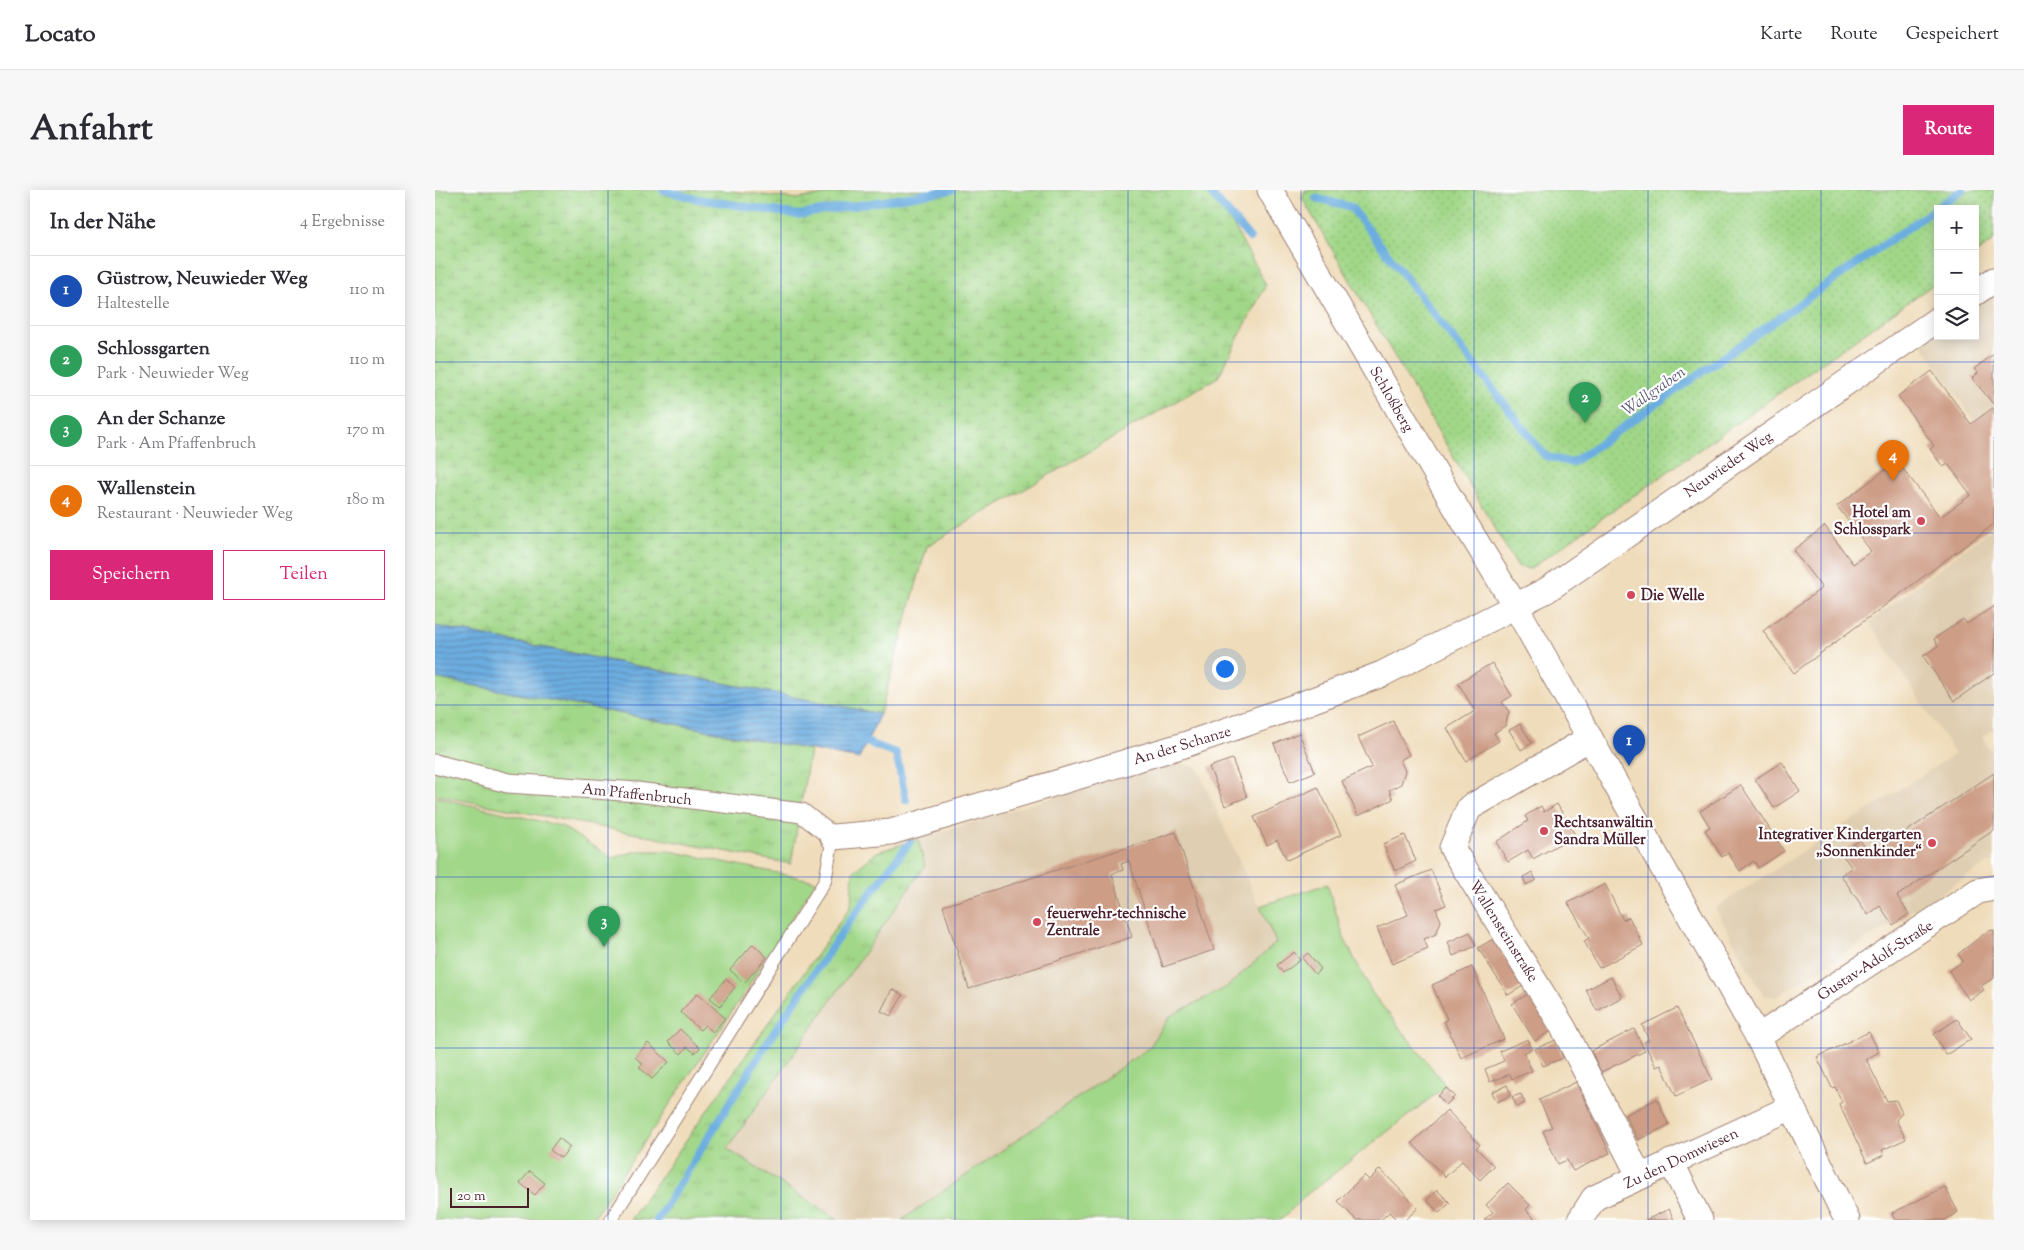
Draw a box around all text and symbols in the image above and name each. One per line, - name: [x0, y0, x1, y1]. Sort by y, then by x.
- text: Locato: [25, 18, 96, 52]
- text: Karte: [1760, 22, 1803, 48]
- text: Route: [1831, 22, 1878, 48]
- text: Gespeichert: [1906, 22, 1999, 48]
- text: Anfahrt: [30, 105, 153, 156]
- button: Route: [1903, 105, 1994, 155]
- map controls: [1934, 205, 1979, 340]
- button: +: [1934, 205, 1979, 250]
- text: In der Nähe: [50, 208, 156, 238]
- text: 4 Ergebnisse: [300, 211, 385, 234]
- button: −: [1934, 250, 1979, 295]
- text: Güstrow, Neuwieder Weg: [97, 266, 307, 293]
- text: 1: [63, 279, 69, 302]
- text: 110 m: [349, 279, 385, 302]
- text: Haltestelle: [97, 293, 170, 316]
- button: layers: [1934, 295, 1979, 340]
- text: Schlossgarten: [97, 336, 210, 363]
- text: 2: [62, 349, 70, 372]
- text: 110 m: [349, 349, 385, 372]
- water label: Wallgraben: [1618, 361, 1692, 423]
- text: Park · Neuwieder Weg: [97, 363, 249, 386]
- street label: Schloßberg: [1363, 363, 1418, 436]
- pin: 2: [1569, 382, 1601, 423]
- text: An der Schanze: [97, 406, 225, 433]
- text: 3: [63, 419, 69, 442]
- text: 170 m: [347, 419, 385, 442]
- street label: Neuwieder Weg: [1680, 427, 1777, 503]
- text: Park · Am Pfaffenbruch: [97, 433, 256, 456]
- pin: 4: [1877, 440, 1909, 481]
- text: Wallenstein: [97, 476, 196, 503]
- text: 4: [62, 489, 70, 512]
- text: 180 m: [346, 489, 385, 512]
- text: Restaurant · Neuwieder Weg: [97, 503, 293, 526]
- place label: Hotel am Schlosspark: [1834, 503, 1912, 541]
- marker: Hotel am Schlosspark: [1915, 515, 1927, 527]
- button: Speichern: [50, 550, 213, 600]
- button: Teilen: [223, 550, 385, 600]
- place label: Die Welle: [1641, 586, 1705, 607]
- marker: Die Welle: [1625, 589, 1637, 601]
- your location: [1212, 656, 1238, 682]
- street label: An der Schanze: [1131, 722, 1234, 771]
- pin: 1: [1613, 725, 1645, 766]
- street label: Am Pfaffenbruch: [581, 779, 693, 812]
- place label: Rechtsanwältin Sandra Müller: [1554, 813, 1654, 851]
- marker: Rechtsanwältin Sandra Müller: [1538, 825, 1550, 837]
- place label: Integrativer Kindergarten „Sonnenkinder“: [1759, 825, 1922, 863]
- marker: Integrativer Kindergarten „Sonnenkinder“: [1926, 837, 1938, 849]
- street label: Wallensteinstraße: [1463, 877, 1542, 987]
- place label: feuerwehr-technische Zentrale: [1047, 904, 1186, 942]
- pin: 3: [588, 906, 620, 947]
- marker: feuerwehr-technische Zentrale: [1031, 916, 1043, 928]
- street label: Gustav-Adolf-Straße: [1814, 916, 1938, 1007]
- street label: Zu den Domwiesen: [1621, 1124, 1742, 1195]
- scale bar: [450, 1185, 529, 1208]
- text: 20 m: [457, 1187, 486, 1207]

